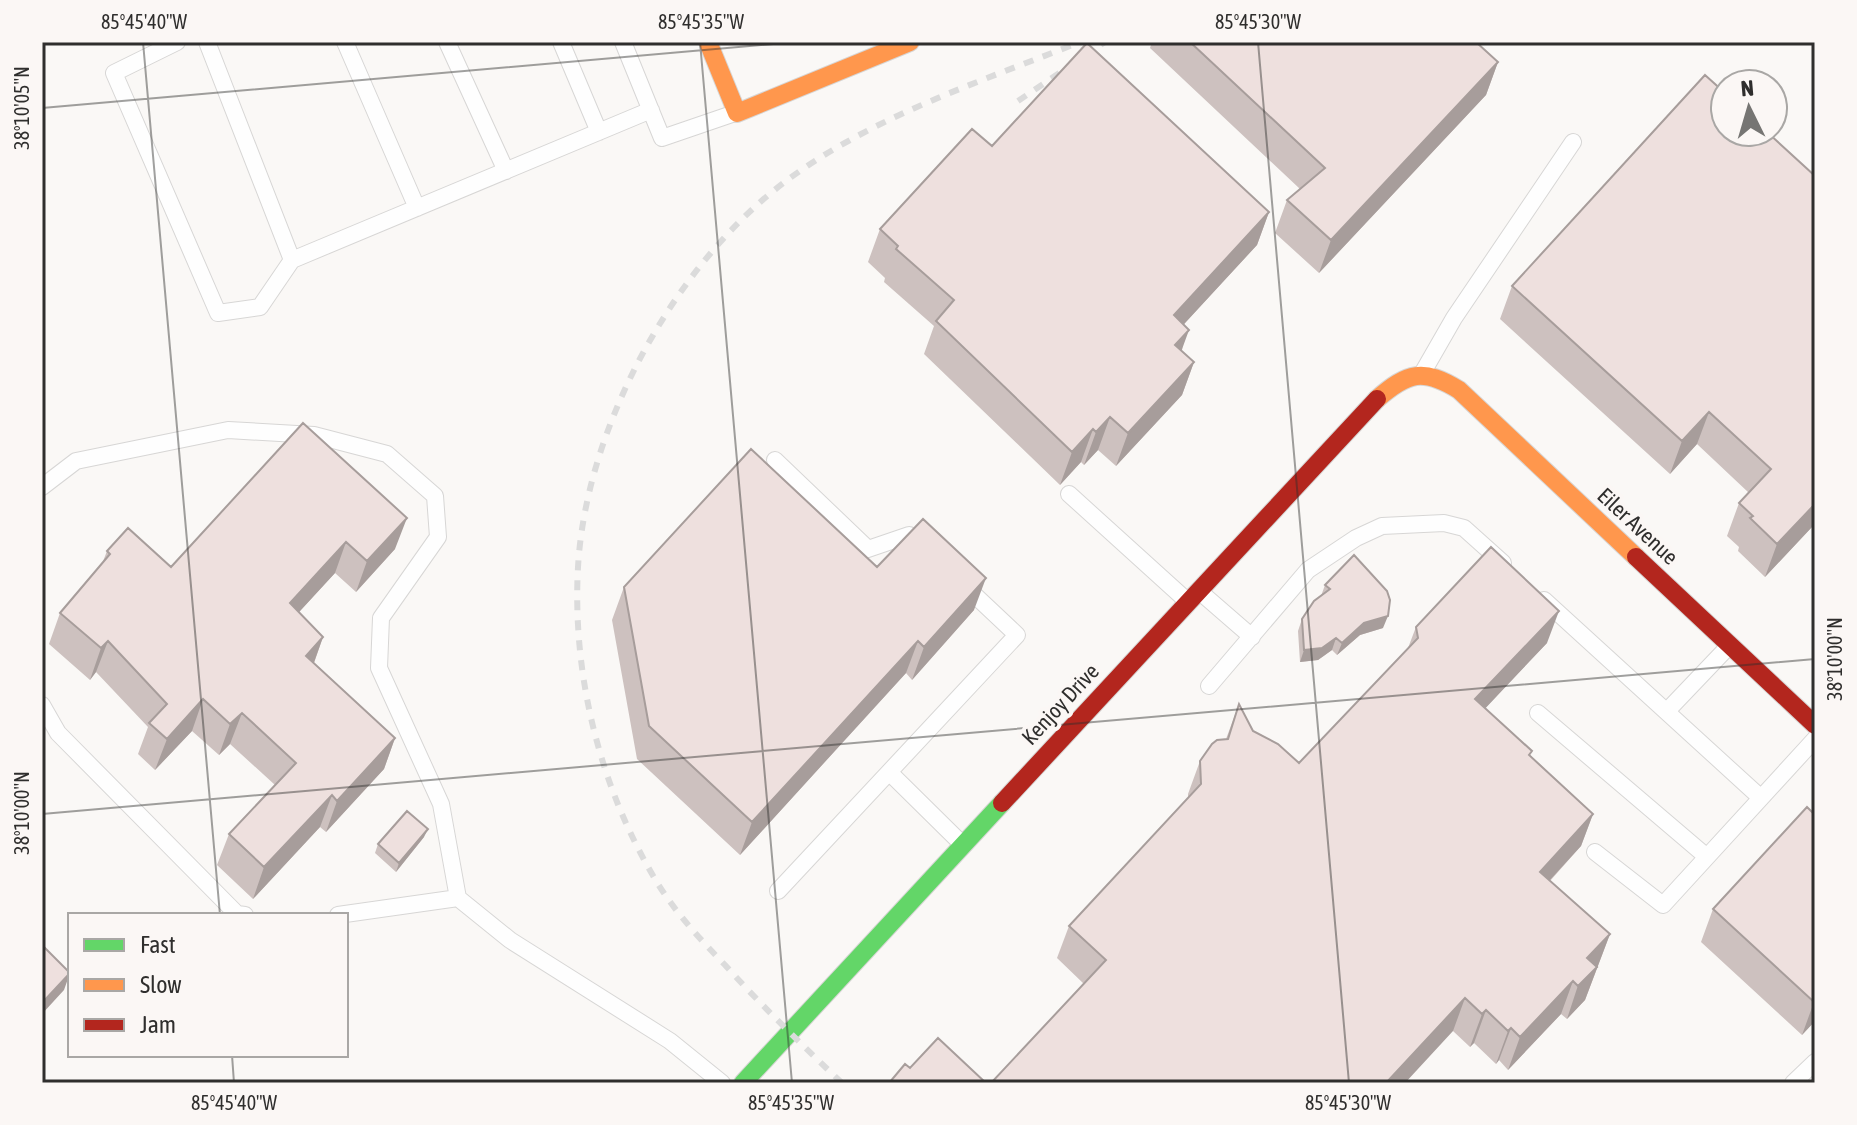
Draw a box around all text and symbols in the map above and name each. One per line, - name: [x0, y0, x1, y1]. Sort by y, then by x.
- text: 85°45'40"W: [101, 10, 188, 33]
- text: 85°45'35"W: [658, 10, 745, 33]
- text: 85°45'30"W: [1215, 10, 1302, 33]
- text: 38°10'05"N: [10, 66, 33, 150]
- north arrow: [1709, 68, 1789, 148]
- text: N: [1740, 75, 1755, 102]
- street label: Eiler Avenue: [1592, 482, 1684, 570]
- text: 38°10'00"N: [1823, 617, 1846, 701]
- street label: Kenjoy Drive: [1016, 658, 1104, 750]
- text: 38°10'00"N: [10, 771, 33, 855]
- legend: [68, 913, 348, 1057]
- text: Fast: [140, 931, 176, 958]
- text: Slow: [140, 971, 182, 998]
- text: Jam: [140, 1011, 176, 1038]
- text: 85°45'40"W: [191, 1091, 278, 1114]
- text: 85°45'35"W: [748, 1091, 835, 1114]
- text: 85°45'30"W: [1305, 1091, 1392, 1114]

